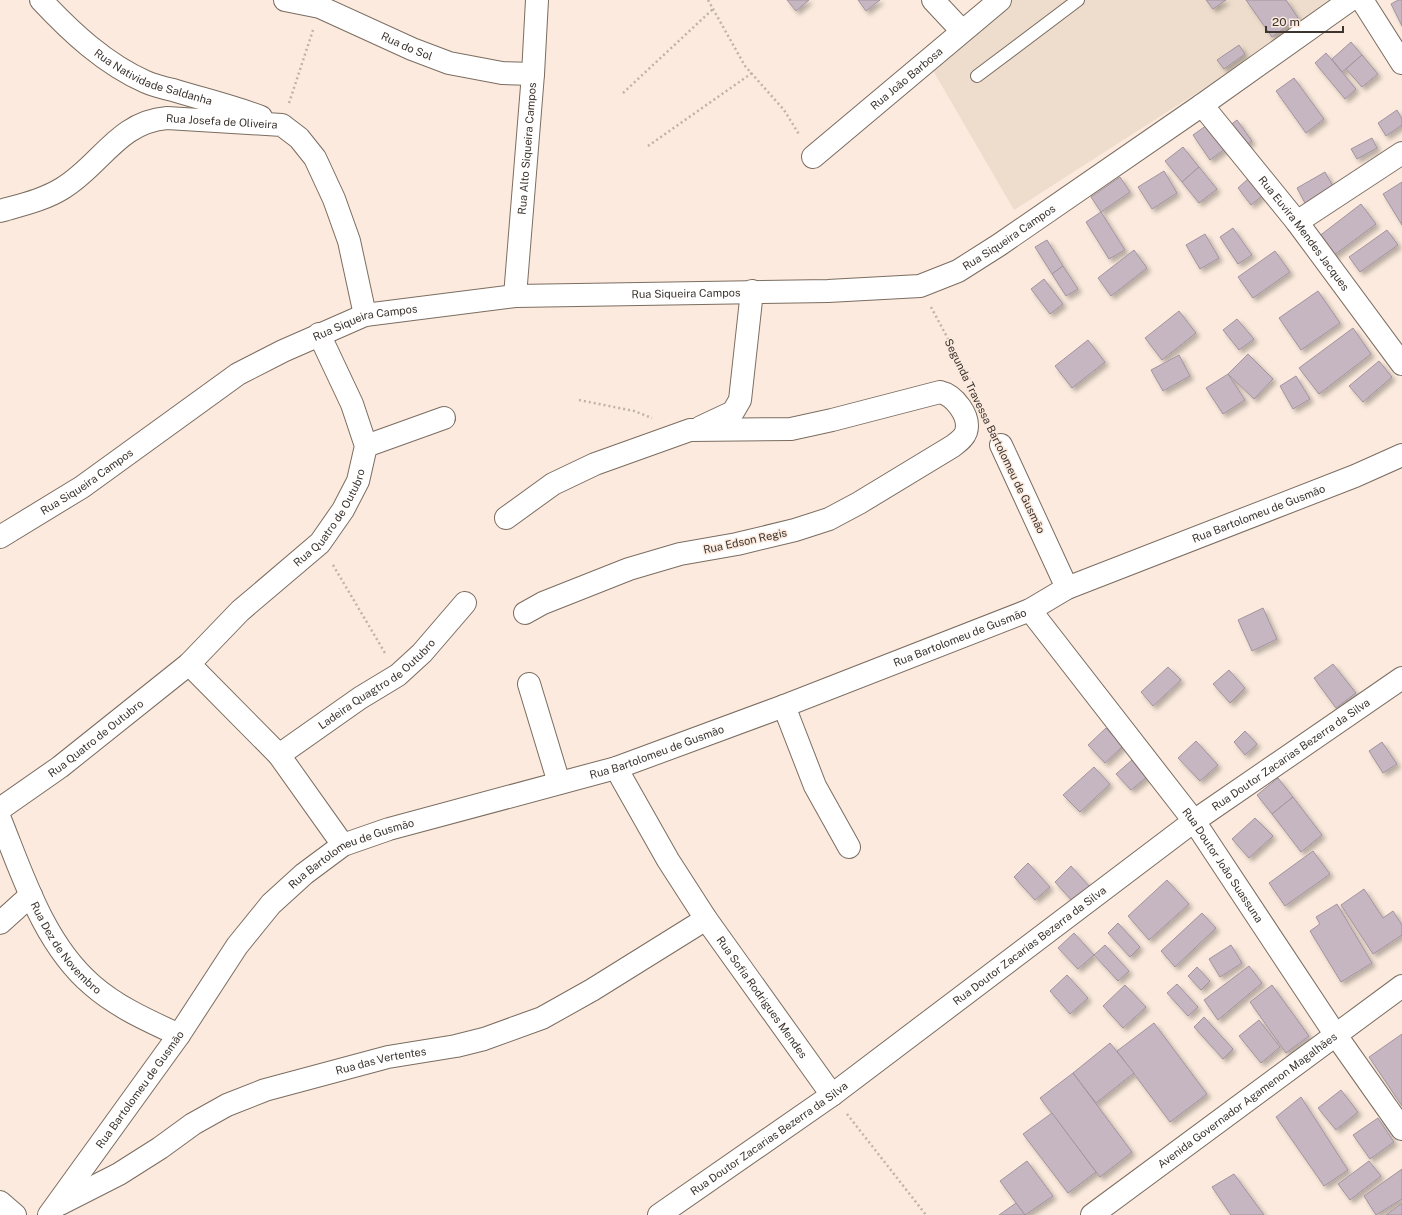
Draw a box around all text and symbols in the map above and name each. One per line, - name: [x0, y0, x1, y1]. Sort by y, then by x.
- scale bar: [1266, 8, 1343, 34]
- text: 20 m: [1272, 15, 1300, 29]
- street label: Rua do Sol: [379, 30, 434, 62]
- street label: Rua João Barbosa: [868, 45, 945, 112]
- street label: Rua Natividade Saldanha: [92, 47, 214, 107]
- street label: Rua Alto Siqueira Campos: [516, 81, 538, 215]
- street label: Rua Josefa de Oliveira: [166, 112, 278, 131]
- street label: Rua Euvira Mendes Jacques: [1256, 174, 1352, 293]
- street label: Rua Siqueira Campos: [960, 202, 1058, 273]
- street label: Rua Siqueira Campos: [631, 286, 741, 300]
- street label: Rua Siqueira Campos: [311, 302, 418, 343]
- street label: Segunda Travessa Bartolomeu de Gusmão: [942, 337, 1048, 535]
- street label: Rua Siqueira Campos: [38, 446, 136, 517]
- street label: Rua Quatro de Outubro: [291, 468, 367, 569]
- street label: Rua Bartolomeu de Gusmão: [1190, 482, 1327, 545]
- street label: Rua Edson Regis: [702, 526, 788, 556]
- street label: Rua Bartolomeu de Gusmão: [892, 606, 1028, 669]
- street label: Ladeira Quagtro de Outubro: [316, 637, 437, 731]
- street label: Rua Doutor Zacarias Bezerra da Silva: [1210, 696, 1372, 813]
- street label: Rua Quatro de Outubro: [46, 697, 146, 779]
- street label: Rua Bartolomeu de Gusmão: [588, 723, 726, 781]
- street label: Rua Doutor João Suassuna: [1180, 806, 1265, 925]
- street label: Rua Bartolomeu de Gusmão: [286, 817, 415, 891]
- street label: Rua Doutor Zacarias Bezerra da Silva: [950, 884, 1108, 1007]
- street label: Rua Dez de Novembro: [28, 900, 104, 996]
- street label: Rua Sofia Rodrigues Mendes: [714, 934, 810, 1061]
- street label: Rua Bartolomeu de Gusmão: [93, 1028, 186, 1150]
- street label: Avenida Governador Agamenon Magalhães: [1155, 1030, 1339, 1170]
- street label: Rua das Vertentes: [334, 1045, 427, 1077]
- street label: Rua Doutor Zacarias Bezerra da Silva: [688, 1079, 850, 1197]

